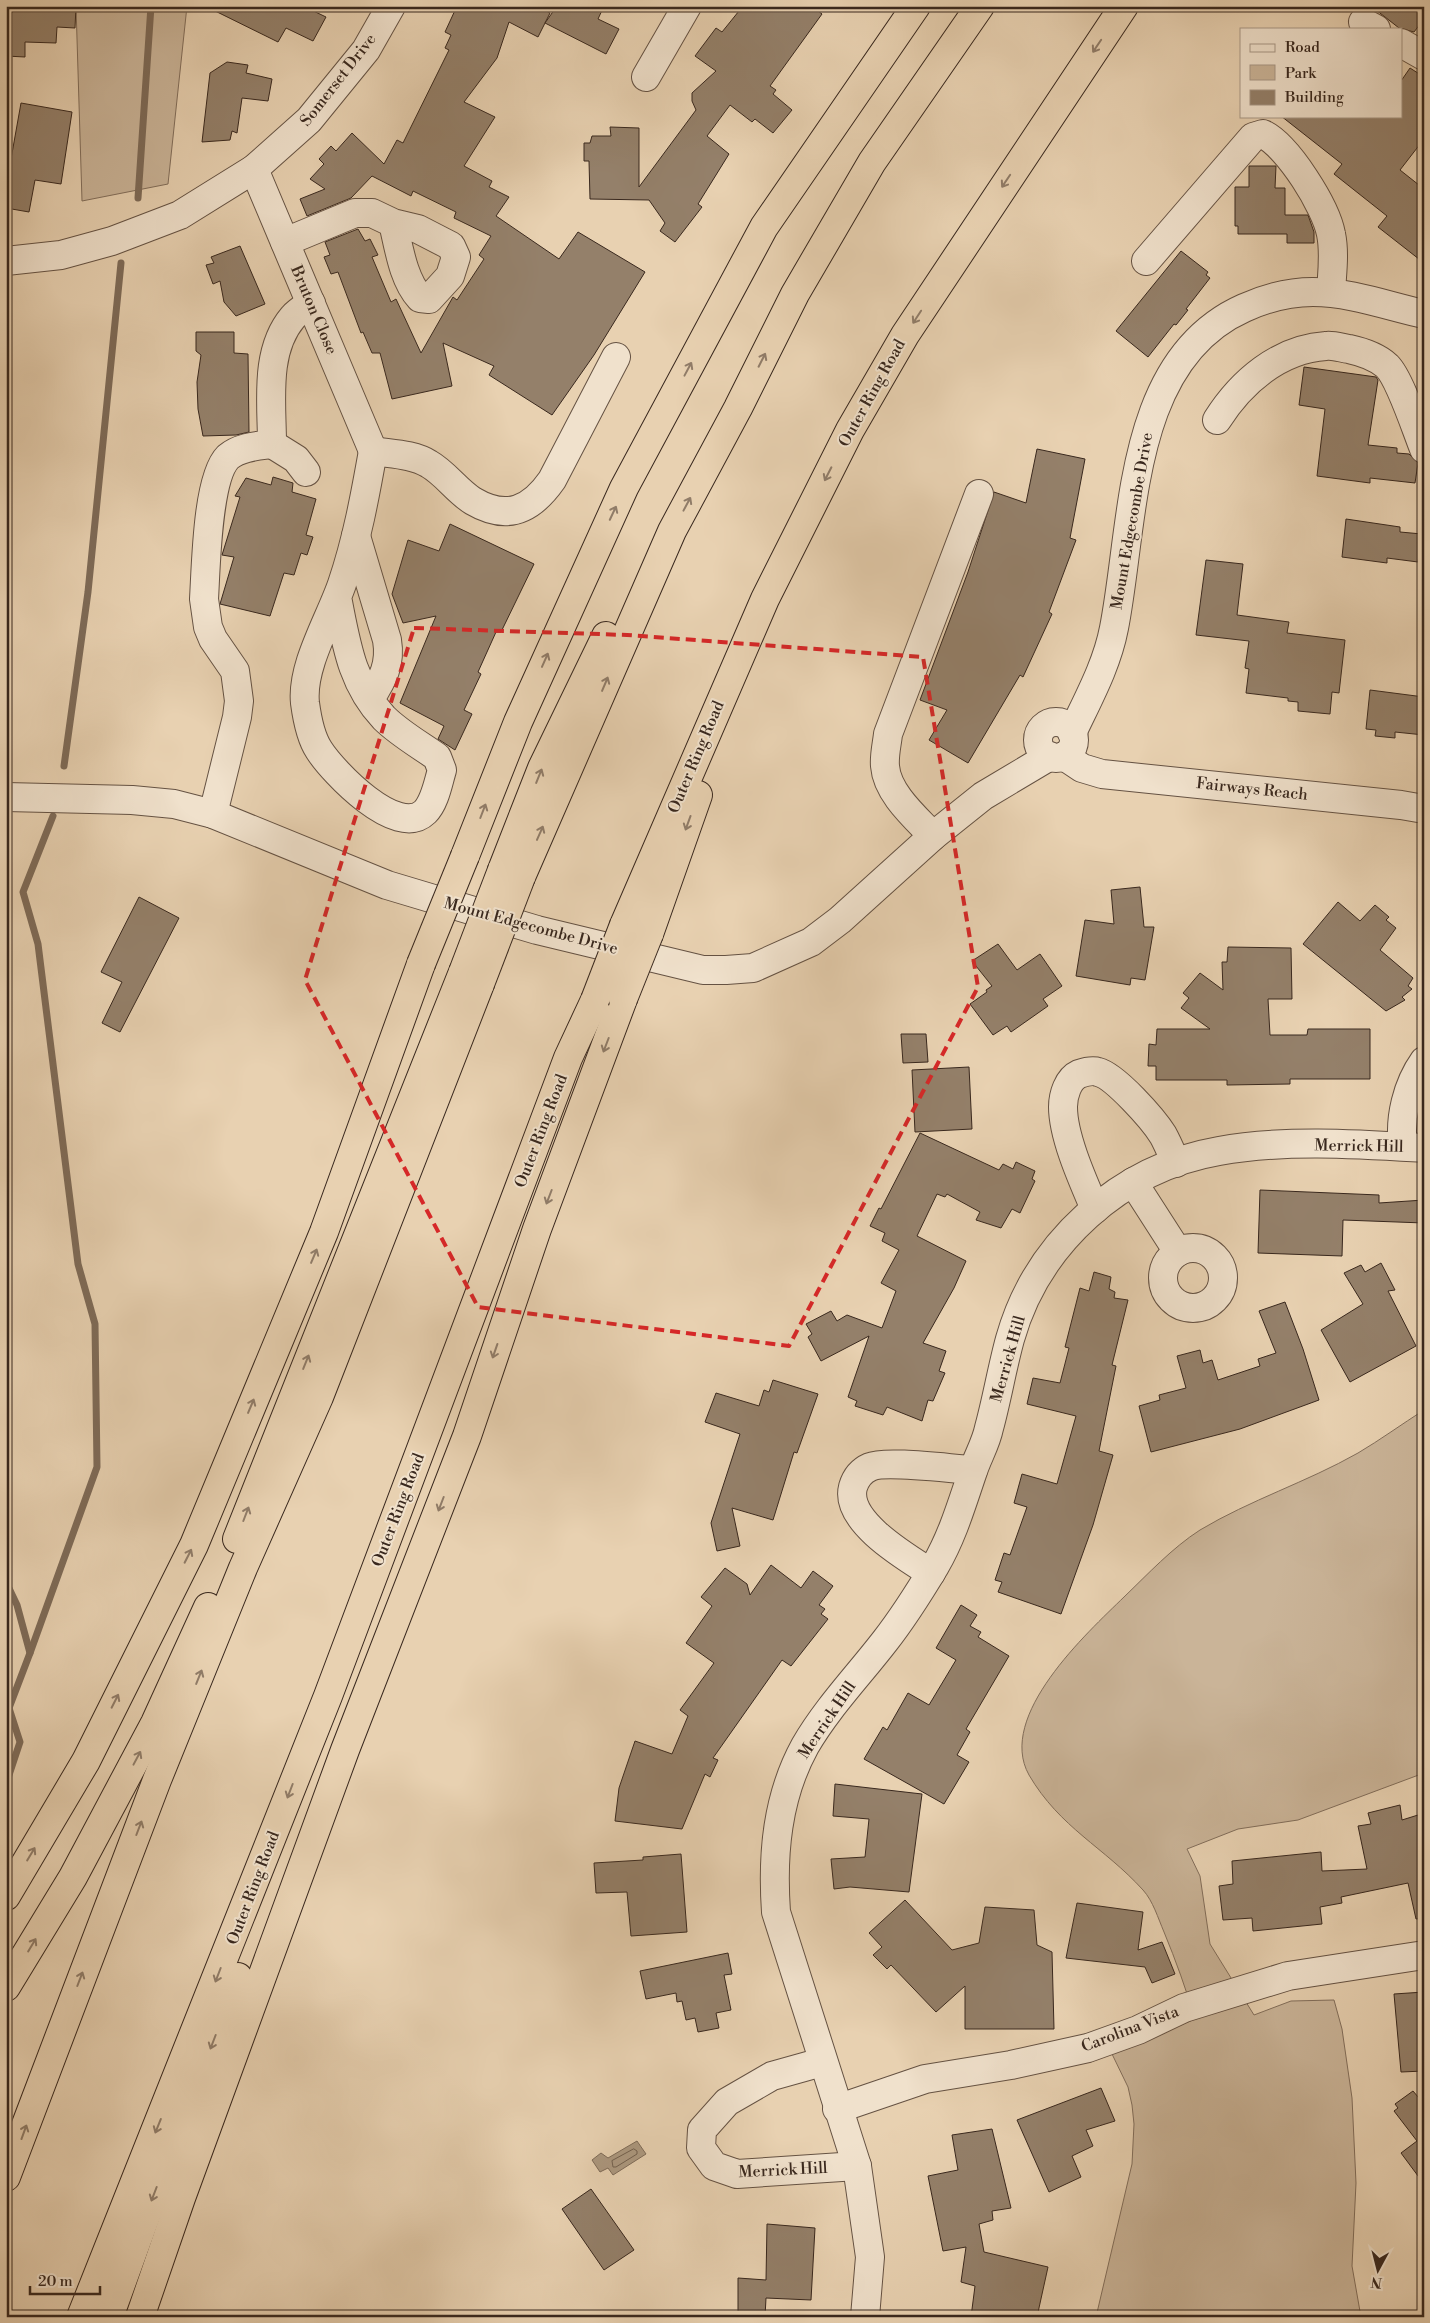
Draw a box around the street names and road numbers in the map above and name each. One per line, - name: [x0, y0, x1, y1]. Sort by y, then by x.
- street label: Somerset Drive: [296, 30, 380, 130]
- street label: Bruton Close: [286, 262, 342, 358]
- street label: Outer Ring Road: [834, 336, 910, 450]
- street label: Mount Edgecombe Drive: [1107, 431, 1157, 611]
- street label: Outer Ring Road: [663, 698, 729, 816]
- street label: Fairways Reach: [1195, 773, 1309, 805]
- street label: Mount Edgecombe Drive: [442, 893, 620, 959]
- street label: Outer Ring Road: [510, 1071, 572, 1191]
- street label: Merrick Hill: [1314, 1135, 1404, 1157]
- street label: Merrick Hill: [986, 1313, 1030, 1405]
- street label: Outer Ring Road: [367, 1450, 429, 1570]
- street label: Merrick Hill: [794, 1677, 860, 1763]
- street label: Outer Ring Road: [222, 1828, 284, 1948]
- street label: Carolina Vista: [1078, 2001, 1182, 2057]
- street label: Merrick Hill: [738, 2158, 828, 2182]

